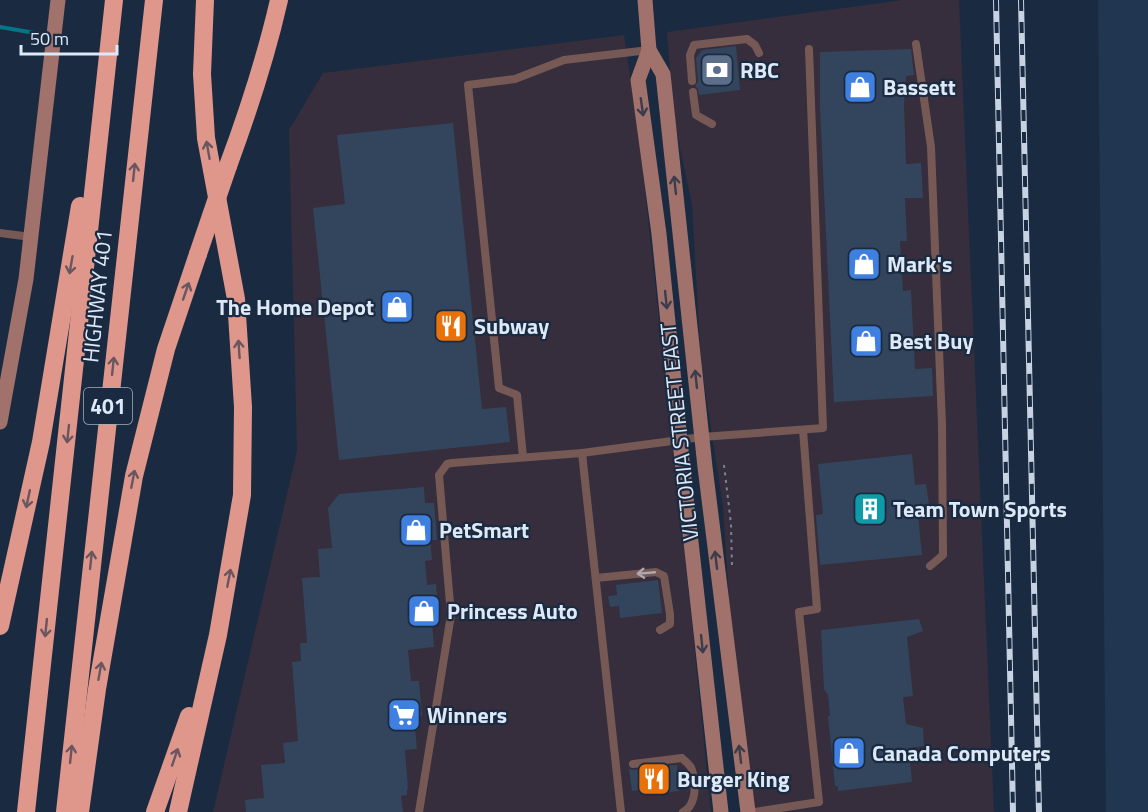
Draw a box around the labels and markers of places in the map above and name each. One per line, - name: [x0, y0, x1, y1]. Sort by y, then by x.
- bank icon: RBC: [699, 52, 735, 88]
- place label: RBC: [740, 53, 779, 87]
- shop icon: Bassett: [842, 69, 878, 105]
- place label: Bassett: [883, 70, 956, 104]
- shop icon: Mark's: [846, 246, 882, 282]
- place label: Mark's: [887, 247, 952, 281]
- shop icon: The Home Depot: [379, 289, 415, 325]
- place label: The Home Depot: [216, 290, 374, 324]
- restaurant icon: Subway: [433, 308, 469, 344]
- place label: Subway: [474, 309, 549, 343]
- shop icon: Best Buy: [848, 323, 884, 359]
- place label: Best Buy: [889, 324, 973, 358]
- building icon: Team Town Sports: [852, 491, 888, 527]
- place label: Team Town Sports: [893, 492, 1067, 526]
- shop icon: PetSmart: [398, 512, 434, 548]
- place label: PetSmart: [439, 513, 529, 547]
- shop icon: Princess Auto: [406, 593, 442, 629]
- place label: Princess Auto: [447, 594, 578, 628]
- supermarket icon: Winners: [386, 697, 422, 733]
- place label: Winners: [427, 698, 507, 732]
- shop icon: Canada Computers: [831, 735, 867, 771]
- place label: Canada Computers: [872, 736, 1051, 770]
- restaurant icon: Burger King: [636, 761, 672, 797]
- place label: Burger King: [677, 762, 790, 796]

